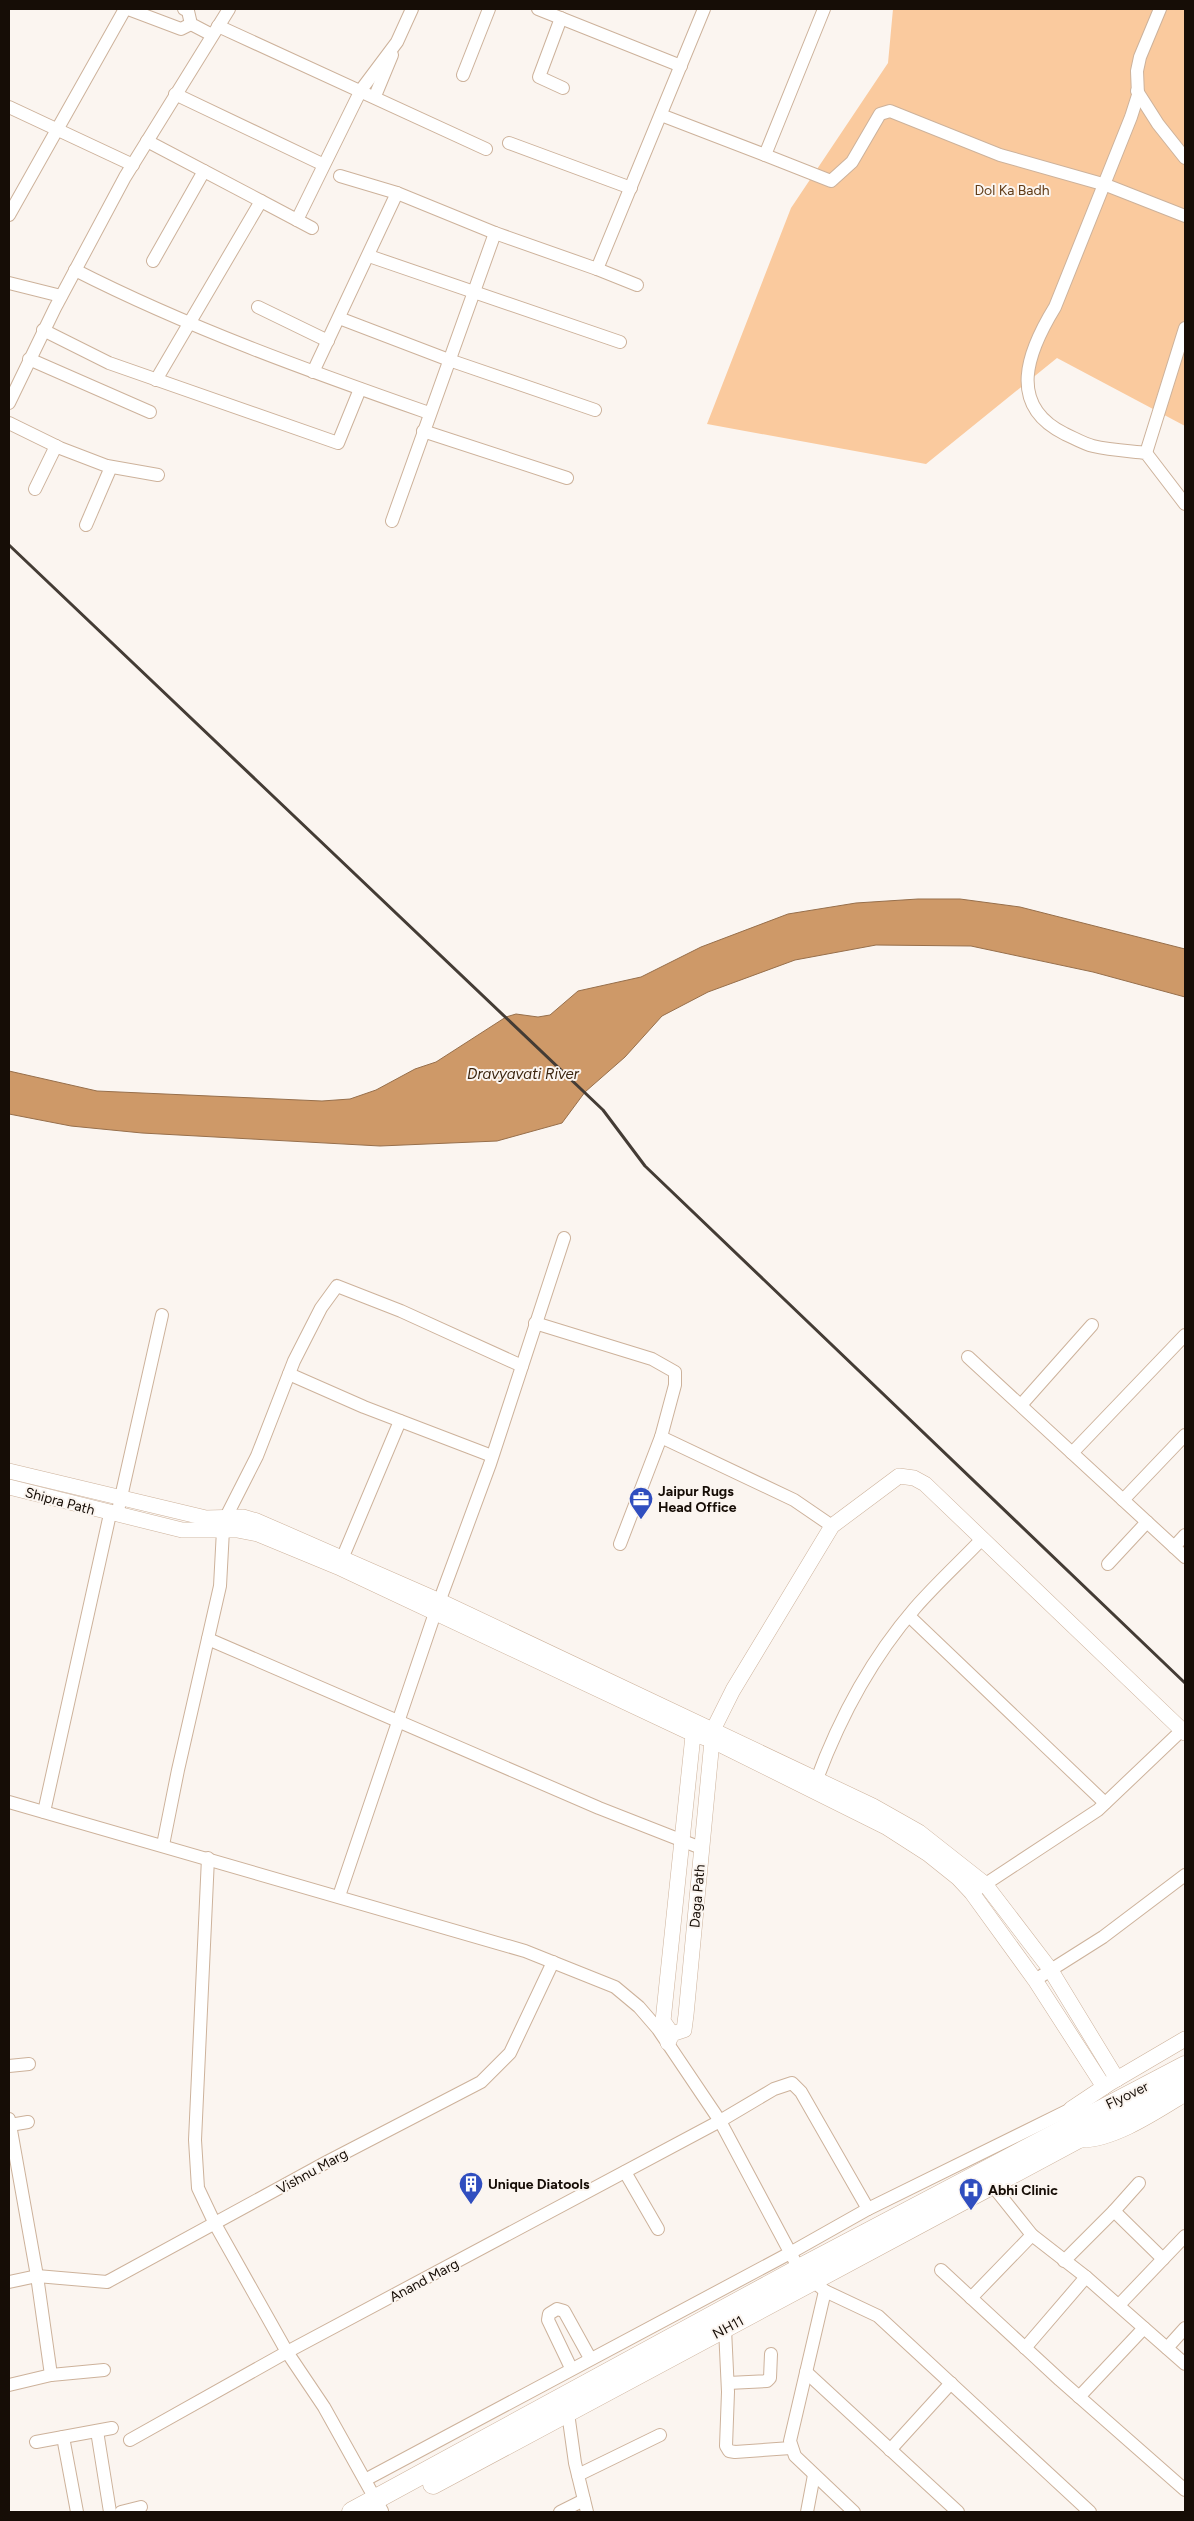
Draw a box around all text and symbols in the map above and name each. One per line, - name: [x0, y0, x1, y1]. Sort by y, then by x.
- park label: Dol Ka Badh: [974, 182, 1050, 199]
- water label: Dravyavati River: [467, 1065, 580, 1083]
- place label: Jaipur Rugs Head Office: [658, 1483, 737, 1516]
- street label: Shipra Path: [23, 1484, 97, 1519]
- office icon: Jaipur Rugs Head Office: [628, 1486, 654, 1520]
- street label: Daga Path: [686, 1863, 709, 1929]
- street label: Flyover: [1103, 2078, 1152, 2113]
- street label: Vishnu Marg: [274, 2145, 351, 2198]
- building icon: Unique Diatools: [458, 2171, 484, 2205]
- place label: Unique Diatools: [488, 2176, 590, 2193]
- hospital icon: Abhi Clinic: [958, 2177, 984, 2211]
- place label: Abhi Clinic: [988, 2182, 1058, 2199]
- street label: Anand Marg: [387, 2255, 462, 2306]
- street label: NH11: [710, 2312, 747, 2343]

